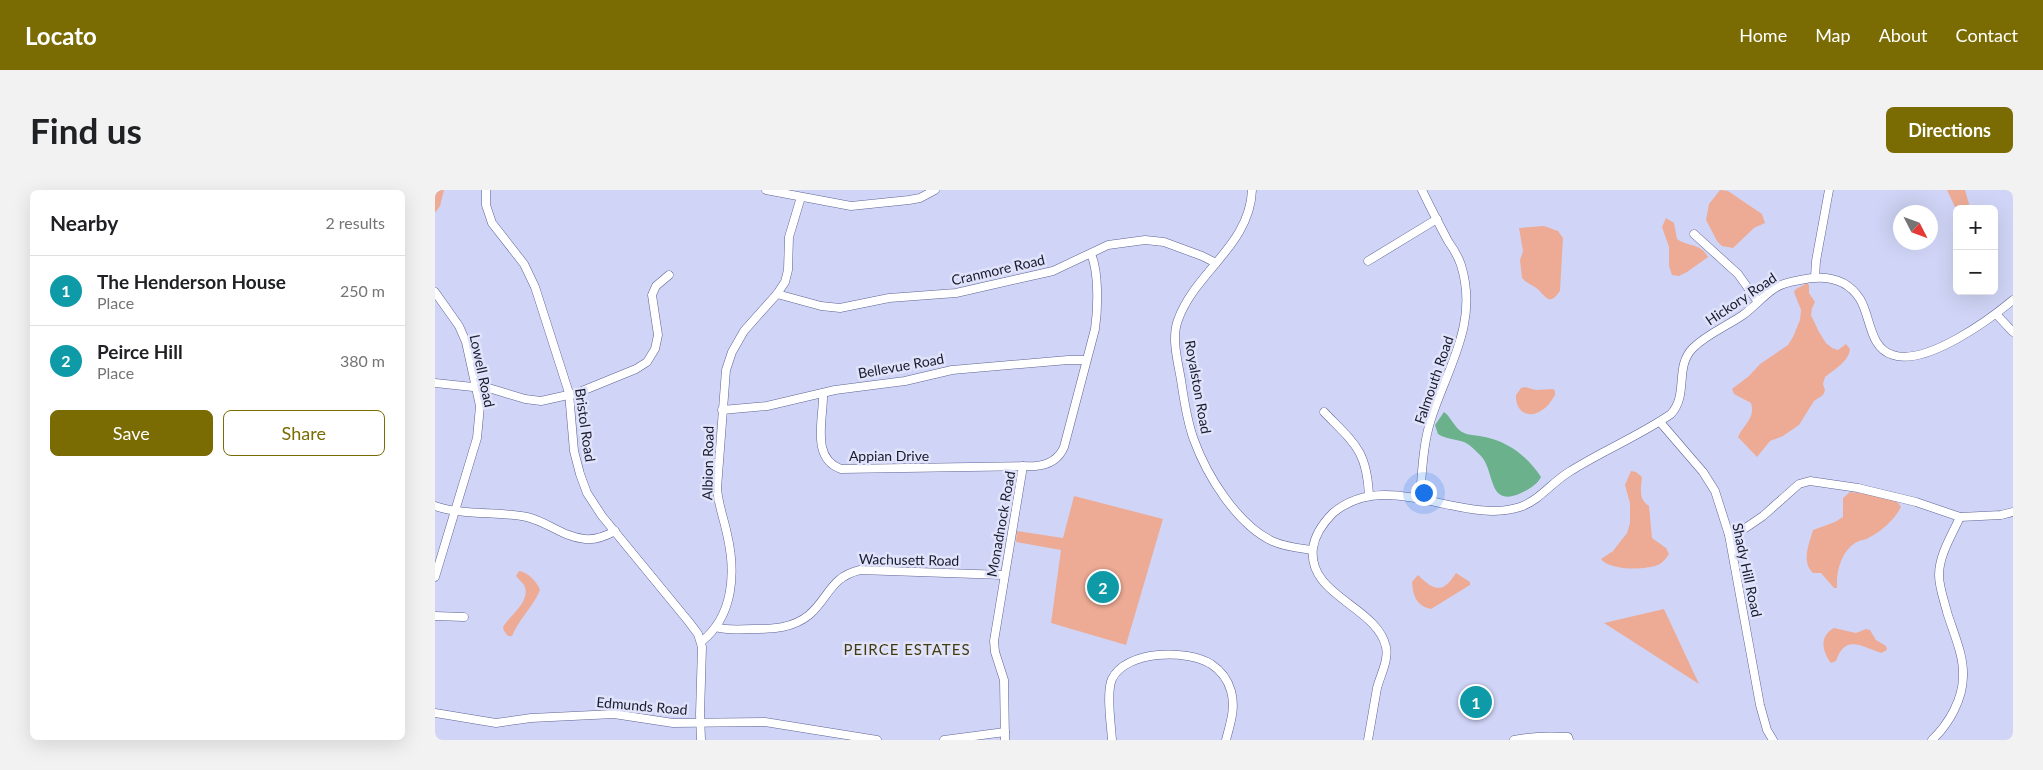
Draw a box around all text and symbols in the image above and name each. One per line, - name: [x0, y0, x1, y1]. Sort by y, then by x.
- text: Locato: [25, 21, 97, 50]
- text: Home: [1739, 24, 1787, 46]
- text: Map: [1815, 24, 1851, 46]
- text: About: [1879, 24, 1928, 46]
- text: Contact: [1956, 24, 2018, 46]
- button: Directions: [1886, 107, 2013, 153]
- text: Find us: [30, 109, 142, 151]
- north arrow: [1893, 205, 1938, 250]
- map controls: [1953, 205, 1998, 295]
- button: +: [1953, 205, 1998, 250]
- text: Nearby: [50, 210, 118, 235]
- text: 2 results: [325, 213, 385, 232]
- button: −: [1953, 250, 1998, 295]
- street label: Cranmore Road: [950, 251, 1046, 289]
- street label: Hickory Road: [1702, 269, 1779, 329]
- text: The Henderson House: [97, 270, 286, 293]
- text: 1: [61, 281, 71, 300]
- text: 250 m: [340, 281, 385, 300]
- text: Place: [97, 293, 134, 312]
- street label: Lowell Road: [466, 333, 499, 409]
- street label: Falmouth Road: [1411, 334, 1457, 426]
- street label: Royalston Road: [1182, 339, 1215, 435]
- text: Peirce Hill: [97, 340, 183, 363]
- street label: Bellevue Road: [856, 350, 945, 381]
- text: 2: [61, 351, 71, 370]
- text: 380 m: [340, 351, 385, 370]
- text: Place: [97, 363, 134, 382]
- street label: Bristol Road: [572, 387, 599, 463]
- button: Save: [50, 410, 213, 456]
- button: Share: [223, 410, 385, 456]
- street label: Albion Road: [698, 426, 717, 500]
- street label: Appian Drive: [849, 447, 929, 464]
- street label: Monadnock Road: [983, 469, 1018, 578]
- your location: [1411, 480, 1437, 506]
- street label: Shady Hill Road: [1729, 521, 1766, 618]
- street label: Wachusett Road: [859, 550, 959, 569]
- pin: 2: [1087, 568, 1119, 606]
- district label: PEIRCE ESTATES: [843, 640, 971, 658]
- pin: 1: [1460, 683, 1492, 721]
- street label: Edmunds Road: [596, 693, 688, 718]

